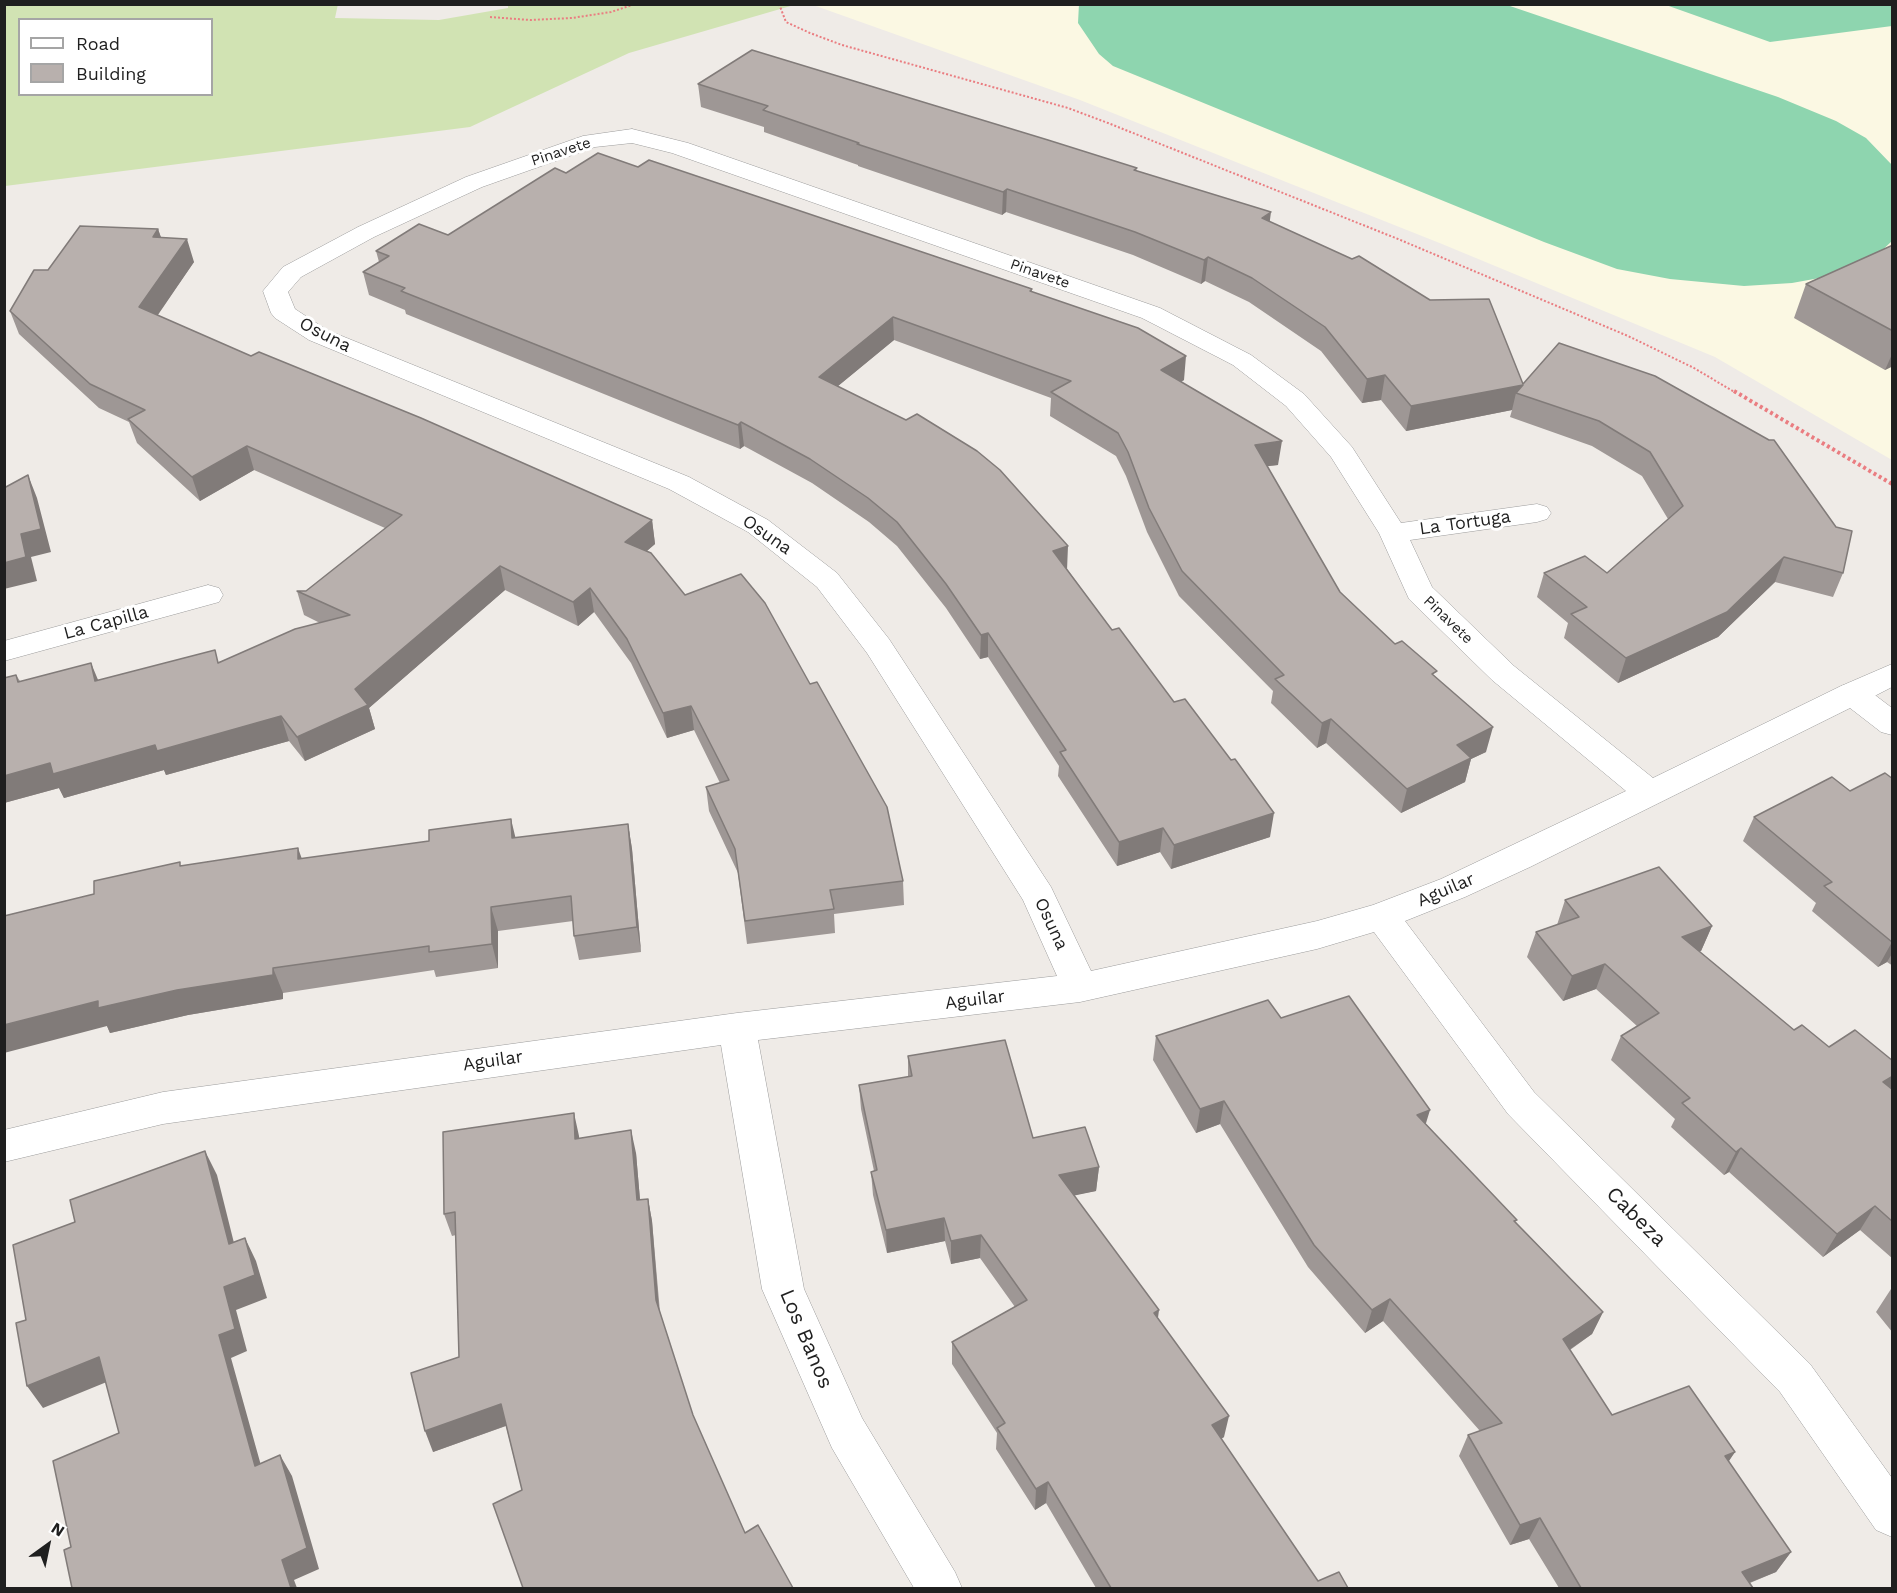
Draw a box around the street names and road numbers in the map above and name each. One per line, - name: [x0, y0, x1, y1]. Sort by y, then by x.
- street label: Pinavete: [529, 134, 593, 170]
- street label: Pinavete: [1008, 255, 1072, 293]
- street label: Osuna: [295, 313, 355, 357]
- street label: La Tortuga: [1418, 506, 1512, 540]
- street label: Osuna: [738, 510, 796, 560]
- street label: Pinavete: [1420, 592, 1476, 648]
- street label: La Capilla: [61, 601, 151, 645]
- street label: Aguilar: [1414, 868, 1478, 912]
- street label: Osuna: [1030, 894, 1072, 954]
- street label: Aguilar: [944, 986, 1006, 1014]
- street label: Aguilar: [462, 1046, 524, 1076]
- street label: Cabeza: [1601, 1182, 1671, 1252]
- street label: Los Banos: [774, 1286, 838, 1392]

